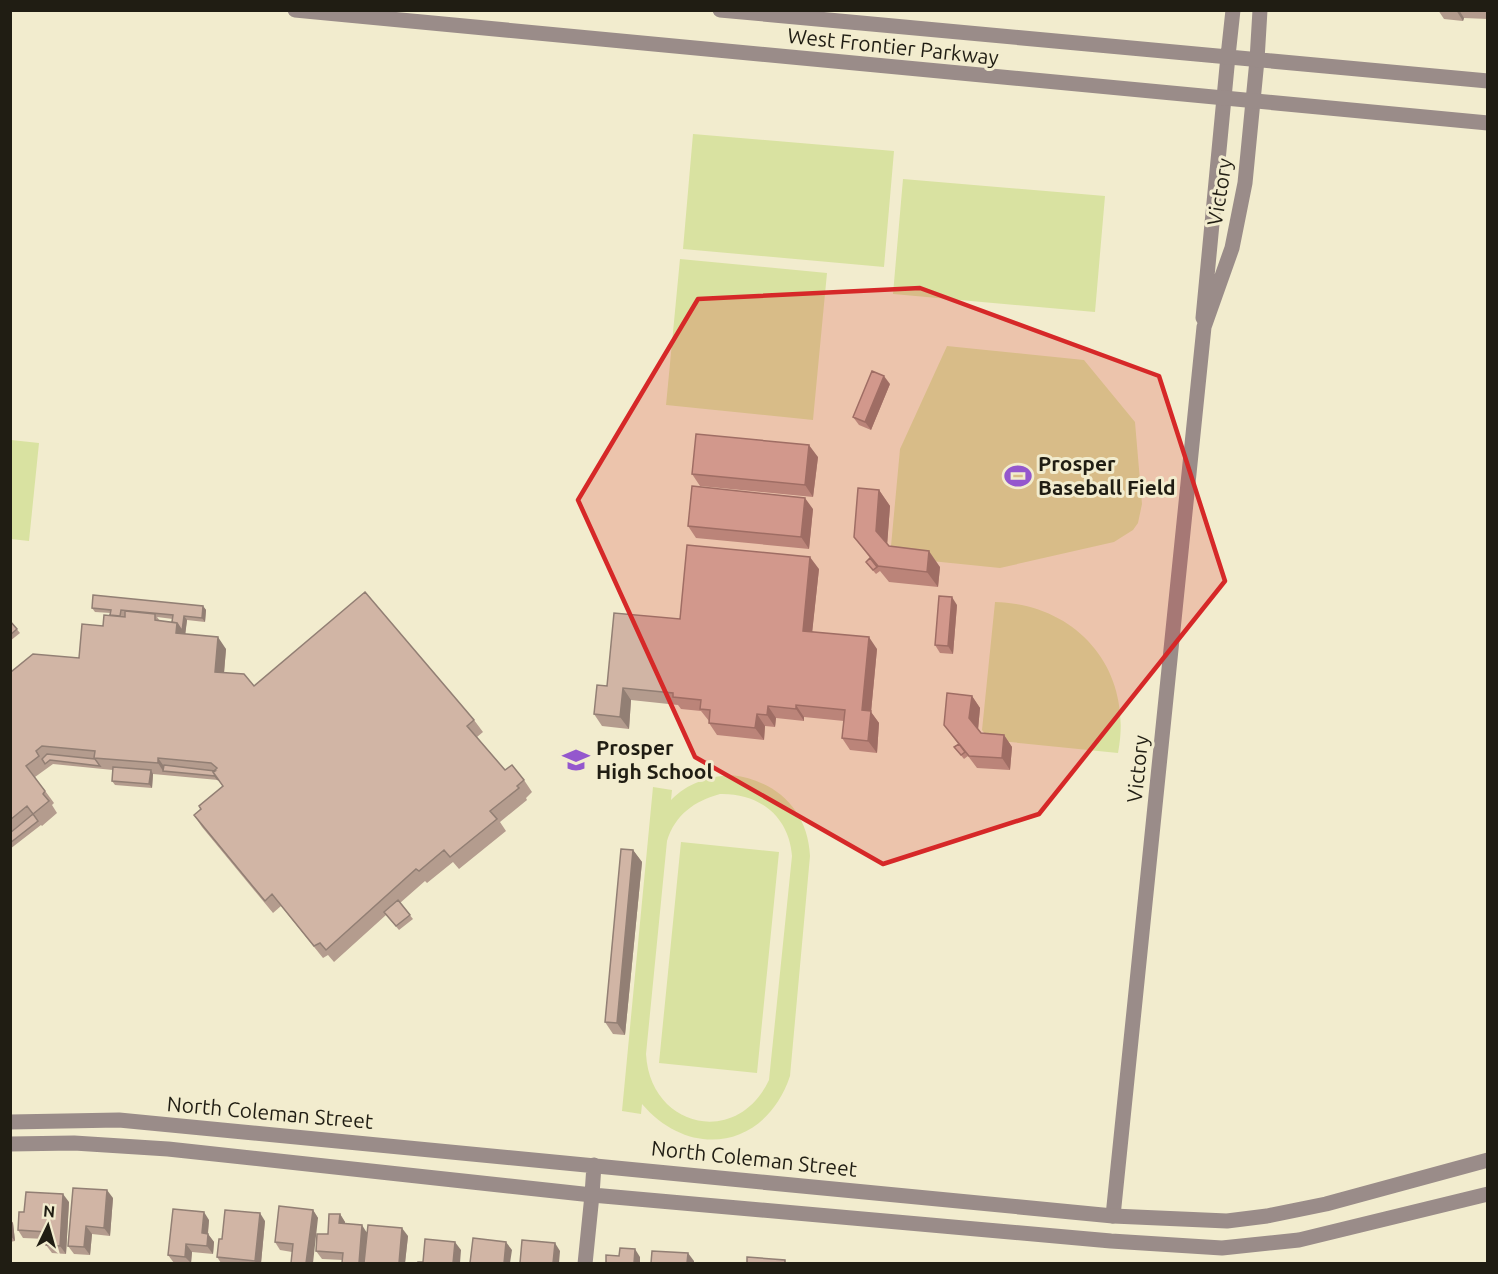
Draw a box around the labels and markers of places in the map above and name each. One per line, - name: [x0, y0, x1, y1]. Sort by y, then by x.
- place label: Prosper Baseball Field: [1038, 451, 1176, 499]
- sports icon: Prosper Baseball Field: [1003, 461, 1033, 491]
- place label: Prosper High School: [596, 735, 713, 783]
- school or university icon: Prosper High School: [561, 745, 591, 775]

